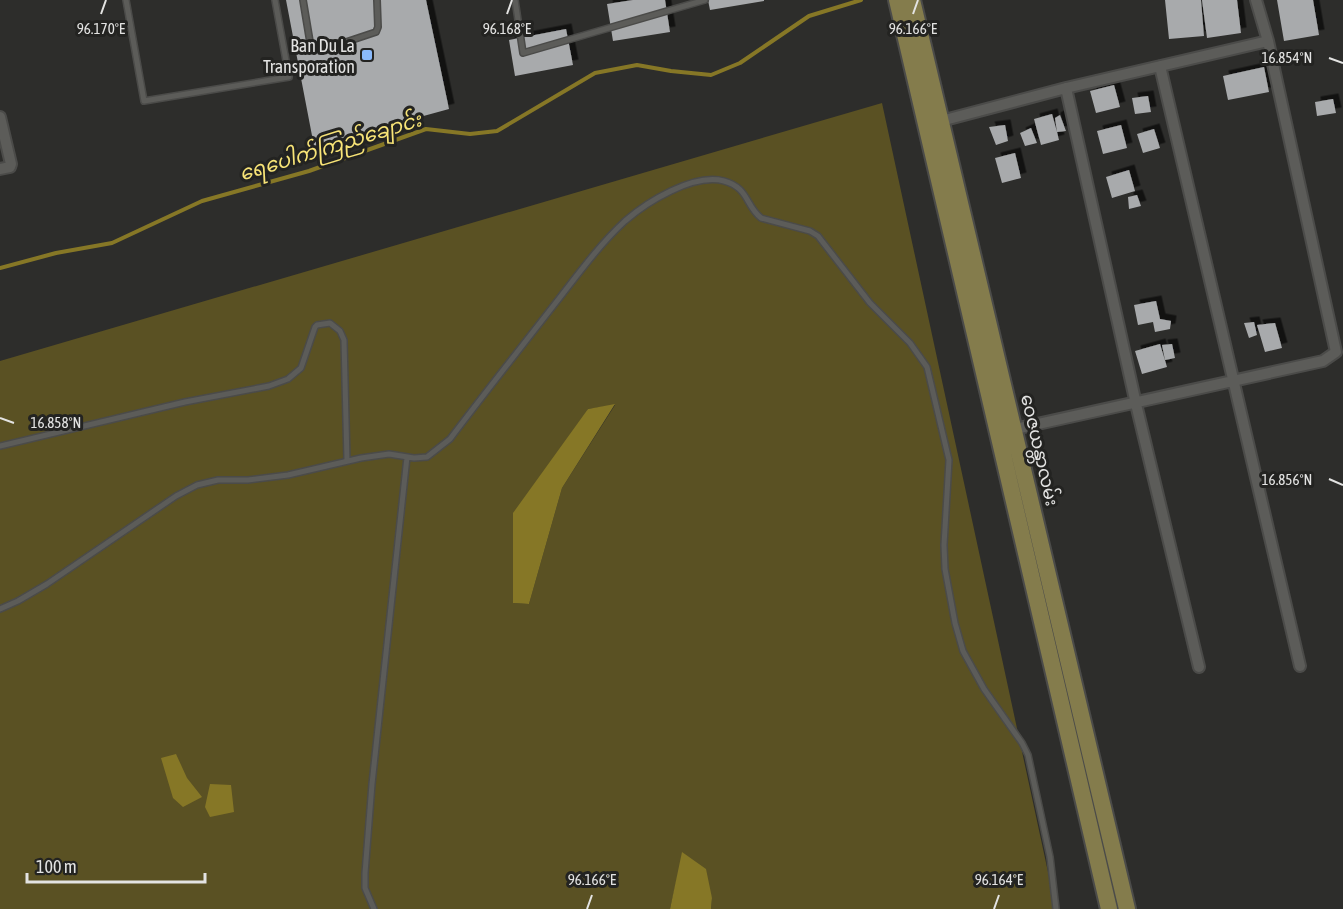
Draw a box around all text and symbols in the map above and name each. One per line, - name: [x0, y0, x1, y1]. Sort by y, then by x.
- text: 96.170°E: [77, 20, 126, 37]
- text: 96.168°E: [483, 20, 532, 37]
- text: 96.166°E: [889, 20, 938, 37]
- place label: Ban Du La Transporation: [263, 35, 355, 77]
- marker: Ban Du La Transporation: [360, 48, 374, 62]
- text: 16.854°N: [1262, 49, 1312, 66]
- water label: ရေပေါက်ကြည်ချောင်း: [236, 105, 427, 190]
- street label: ဝေဇယန္တာလမ်း: [1012, 392, 1065, 509]
- text: 16.858°N: [31, 414, 81, 431]
- text: 16.856°N: [1262, 471, 1312, 488]
- scale bar: [27, 846, 206, 884]
- text: 100 m: [36, 856, 77, 877]
- text: 96.166°E: [568, 871, 617, 888]
- text: 96.164°E: [975, 871, 1024, 888]

